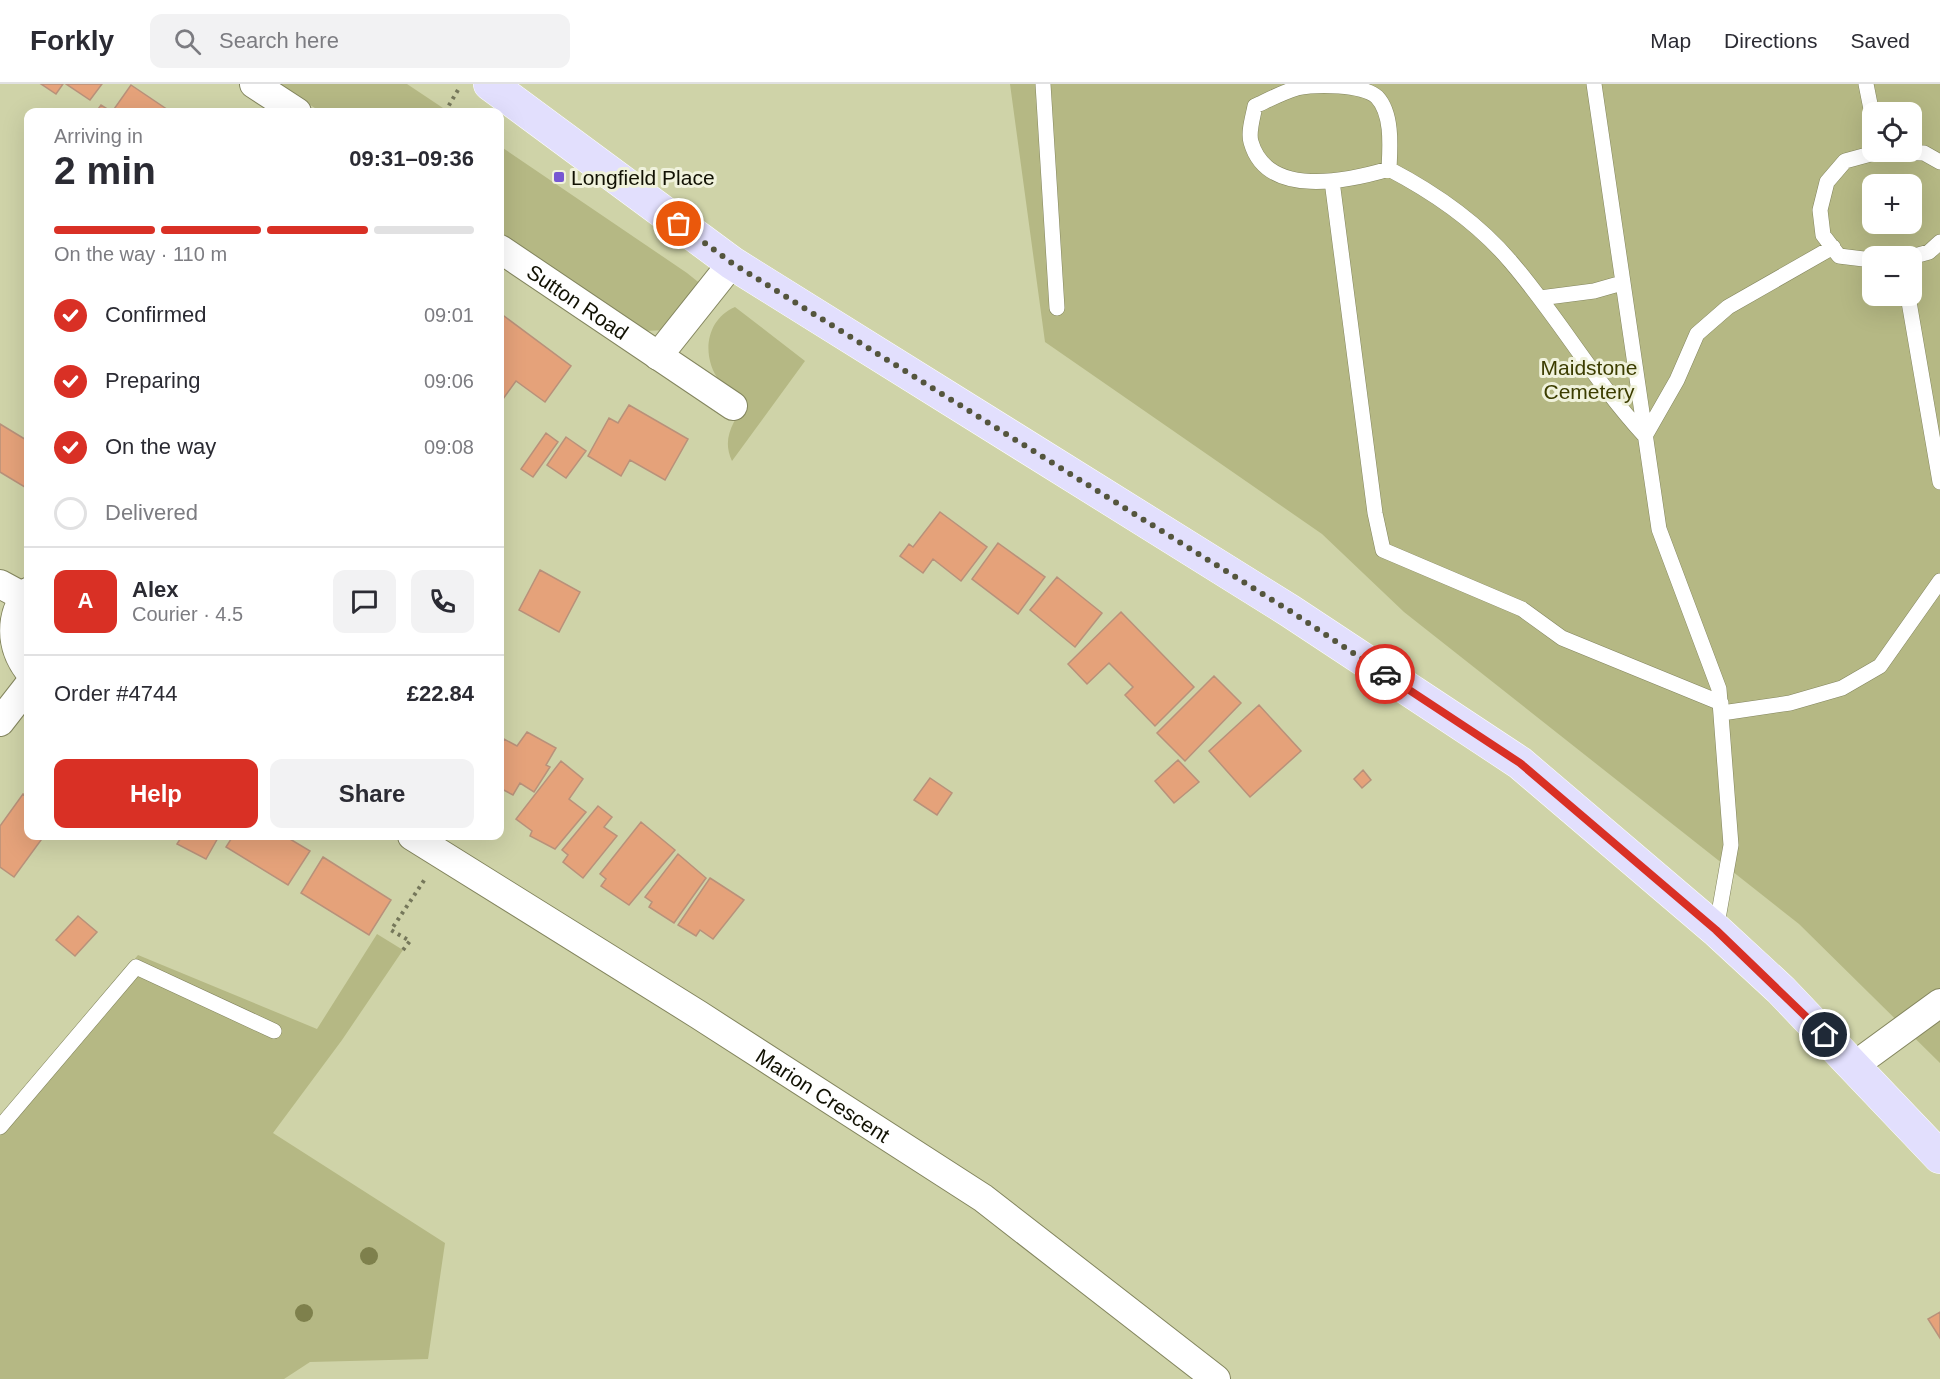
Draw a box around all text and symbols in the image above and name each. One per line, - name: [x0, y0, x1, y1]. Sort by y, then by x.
- search box: [150, 14, 570, 68]
- text: Forkly: [30, 25, 114, 56]
- icon: search: [171, 25, 204, 58]
- text: Search here: [219, 28, 339, 53]
- text: Map: [1650, 29, 1691, 52]
- text: Directions: [1724, 29, 1817, 52]
- text: Saved: [1850, 29, 1910, 52]
- map controls: [1862, 102, 1922, 306]
- button: locate: [1862, 102, 1922, 162]
- text: Arriving in: [54, 125, 143, 147]
- text: 09:31–09:36: [349, 146, 474, 171]
- text: 2 min: [54, 149, 156, 192]
- place label: Longfield Place: [571, 166, 715, 189]
- marker: Longfield Place: [552, 170, 566, 184]
- button: +: [1862, 174, 1922, 234]
- pin: [653, 198, 704, 249]
- icon: bag: [662, 207, 695, 240]
- text: On the way · 110 m: [54, 243, 227, 265]
- button: −: [1862, 246, 1922, 306]
- street label: Sutton Road: [523, 259, 633, 344]
- icon: check: [54, 299, 87, 332]
- text: Confirmed: [105, 302, 206, 327]
- text: 09:01: [424, 304, 474, 326]
- park label: Maidstone Cemetery: [1541, 356, 1637, 403]
- icon: check: [54, 365, 87, 398]
- text: Preparing: [105, 368, 200, 393]
- text: 09:06: [424, 370, 474, 392]
- icon: check: [54, 431, 87, 464]
- text: On the way: [105, 434, 216, 459]
- text: 09:08: [424, 436, 474, 458]
- text: Delivered: [105, 500, 198, 525]
- button: chat: [333, 570, 396, 633]
- button: phone: [411, 570, 474, 633]
- text: Alex: [132, 577, 178, 602]
- text: A: [78, 588, 93, 613]
- text: Courier · 4.5: [132, 603, 243, 625]
- courier: [1355, 644, 1415, 704]
- icon: car: [1369, 658, 1402, 691]
- text: Order #4744: [54, 681, 178, 706]
- text: £22.84: [407, 681, 474, 706]
- button: Help: [54, 759, 258, 828]
- button: Share: [270, 759, 474, 828]
- pin: [1799, 1009, 1850, 1060]
- icon: home: [1808, 1018, 1841, 1051]
- street label: Marion Crescent: [752, 1044, 894, 1147]

